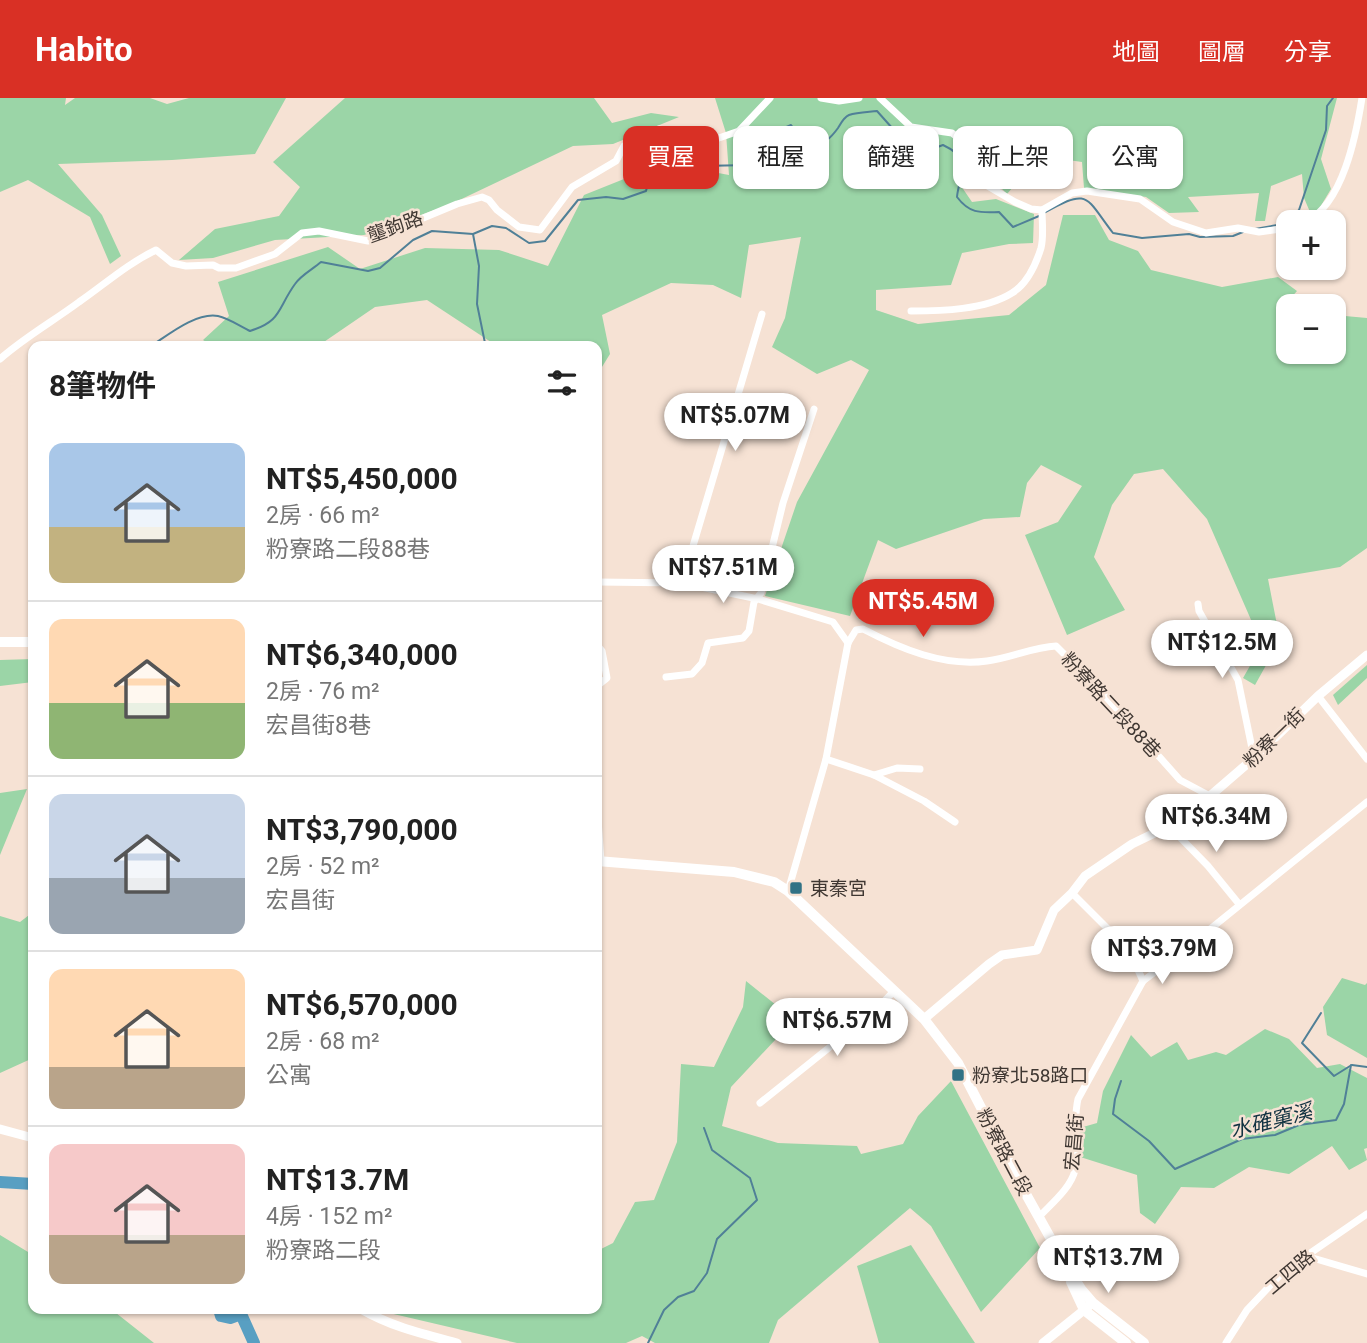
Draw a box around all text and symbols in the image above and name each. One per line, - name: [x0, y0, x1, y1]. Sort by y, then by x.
- text: Habito: [35, 30, 133, 69]
- text: 地圖: [1112, 38, 1160, 66]
- text: 圖層: [1198, 38, 1246, 66]
- text: 分享: [1284, 38, 1332, 66]
- chip: 買屋: [623, 126, 719, 189]
- chip: 租屋: [733, 126, 829, 189]
- chip: 篩選: [843, 126, 939, 189]
- chip: 新上架: [953, 126, 1073, 189]
- chip: 公寓: [1087, 126, 1183, 189]
- street label: 壟鉤路: [364, 206, 426, 248]
- map controls: [1276, 210, 1346, 364]
- button: +: [1276, 210, 1346, 280]
- button: −: [1276, 294, 1346, 364]
- icon: filters: [543, 364, 581, 402]
- text: 8筆物件: [49, 368, 156, 403]
- pin: NT$5.07M: [663, 394, 807, 453]
- text: NT$5.07M: [680, 402, 790, 429]
- text: NT$5,450,000: [266, 461, 458, 496]
- icon: home: [105, 471, 189, 555]
- text: 2房 · 66 m²: [266, 502, 380, 529]
- text: 粉寮路二段88巷: [266, 536, 430, 563]
- pin: NT$7.51M: [651, 546, 795, 605]
- text: NT$7.51M: [668, 554, 778, 581]
- pin: NT$5.45M: [851, 580, 995, 639]
- text: NT$5.45M: [868, 588, 978, 615]
- pin: NT$12.5M: [1150, 620, 1294, 680]
- text: NT$12.5M: [1167, 629, 1277, 656]
- text: NT$6,340,000: [266, 637, 458, 672]
- icon: home: [105, 647, 189, 731]
- street label: 粉寮路二段88巷: [1056, 648, 1166, 762]
- text: 2房 · 76 m²: [266, 678, 380, 705]
- street label: 粉寮一街: [1239, 703, 1309, 773]
- text: 宏昌街8巷: [266, 712, 371, 739]
- pin: NT$6.34M: [1144, 794, 1288, 854]
- text: NT$6.34M: [1161, 803, 1271, 830]
- text: NT$3,790,000: [266, 812, 458, 847]
- icon: home: [105, 822, 189, 906]
- text: 2房 · 52 m²: [266, 853, 380, 880]
- place label: 東秦宮: [810, 877, 867, 900]
- marker: 東秦宮: [788, 880, 804, 896]
- text: 宏昌街: [266, 887, 335, 914]
- pin: NT$3.79M: [1090, 926, 1234, 986]
- text: NT$3.79M: [1107, 935, 1217, 962]
- text: NT$6,570,000: [266, 987, 458, 1022]
- icon: home: [105, 997, 189, 1081]
- pin: NT$6.57M: [765, 998, 909, 1058]
- text: NT$6.57M: [782, 1007, 892, 1034]
- text: 2房 · 68 m²: [266, 1028, 380, 1055]
- text: 公寓: [266, 1062, 312, 1089]
- place label: 粉寮北58路口: [972, 1064, 1088, 1087]
- marker: 粉寮北58路口: [950, 1067, 966, 1083]
- water label: 水確窠溪: [1227, 1098, 1318, 1143]
- street label: 粉寮路二段: [972, 1105, 1036, 1199]
- street label: 宏昌街: [1060, 1113, 1088, 1171]
- text: NT$13.7M: [266, 1162, 409, 1197]
- icon: home: [105, 1172, 189, 1256]
- text: 4房 · 152 m²: [266, 1203, 392, 1230]
- pin: NT$13.7M: [1036, 1236, 1180, 1295]
- text: 粉寮路二段: [266, 1237, 381, 1264]
- text: NT$13.7M: [1053, 1244, 1163, 1271]
- street label: 工四路: [1261, 1245, 1319, 1299]

